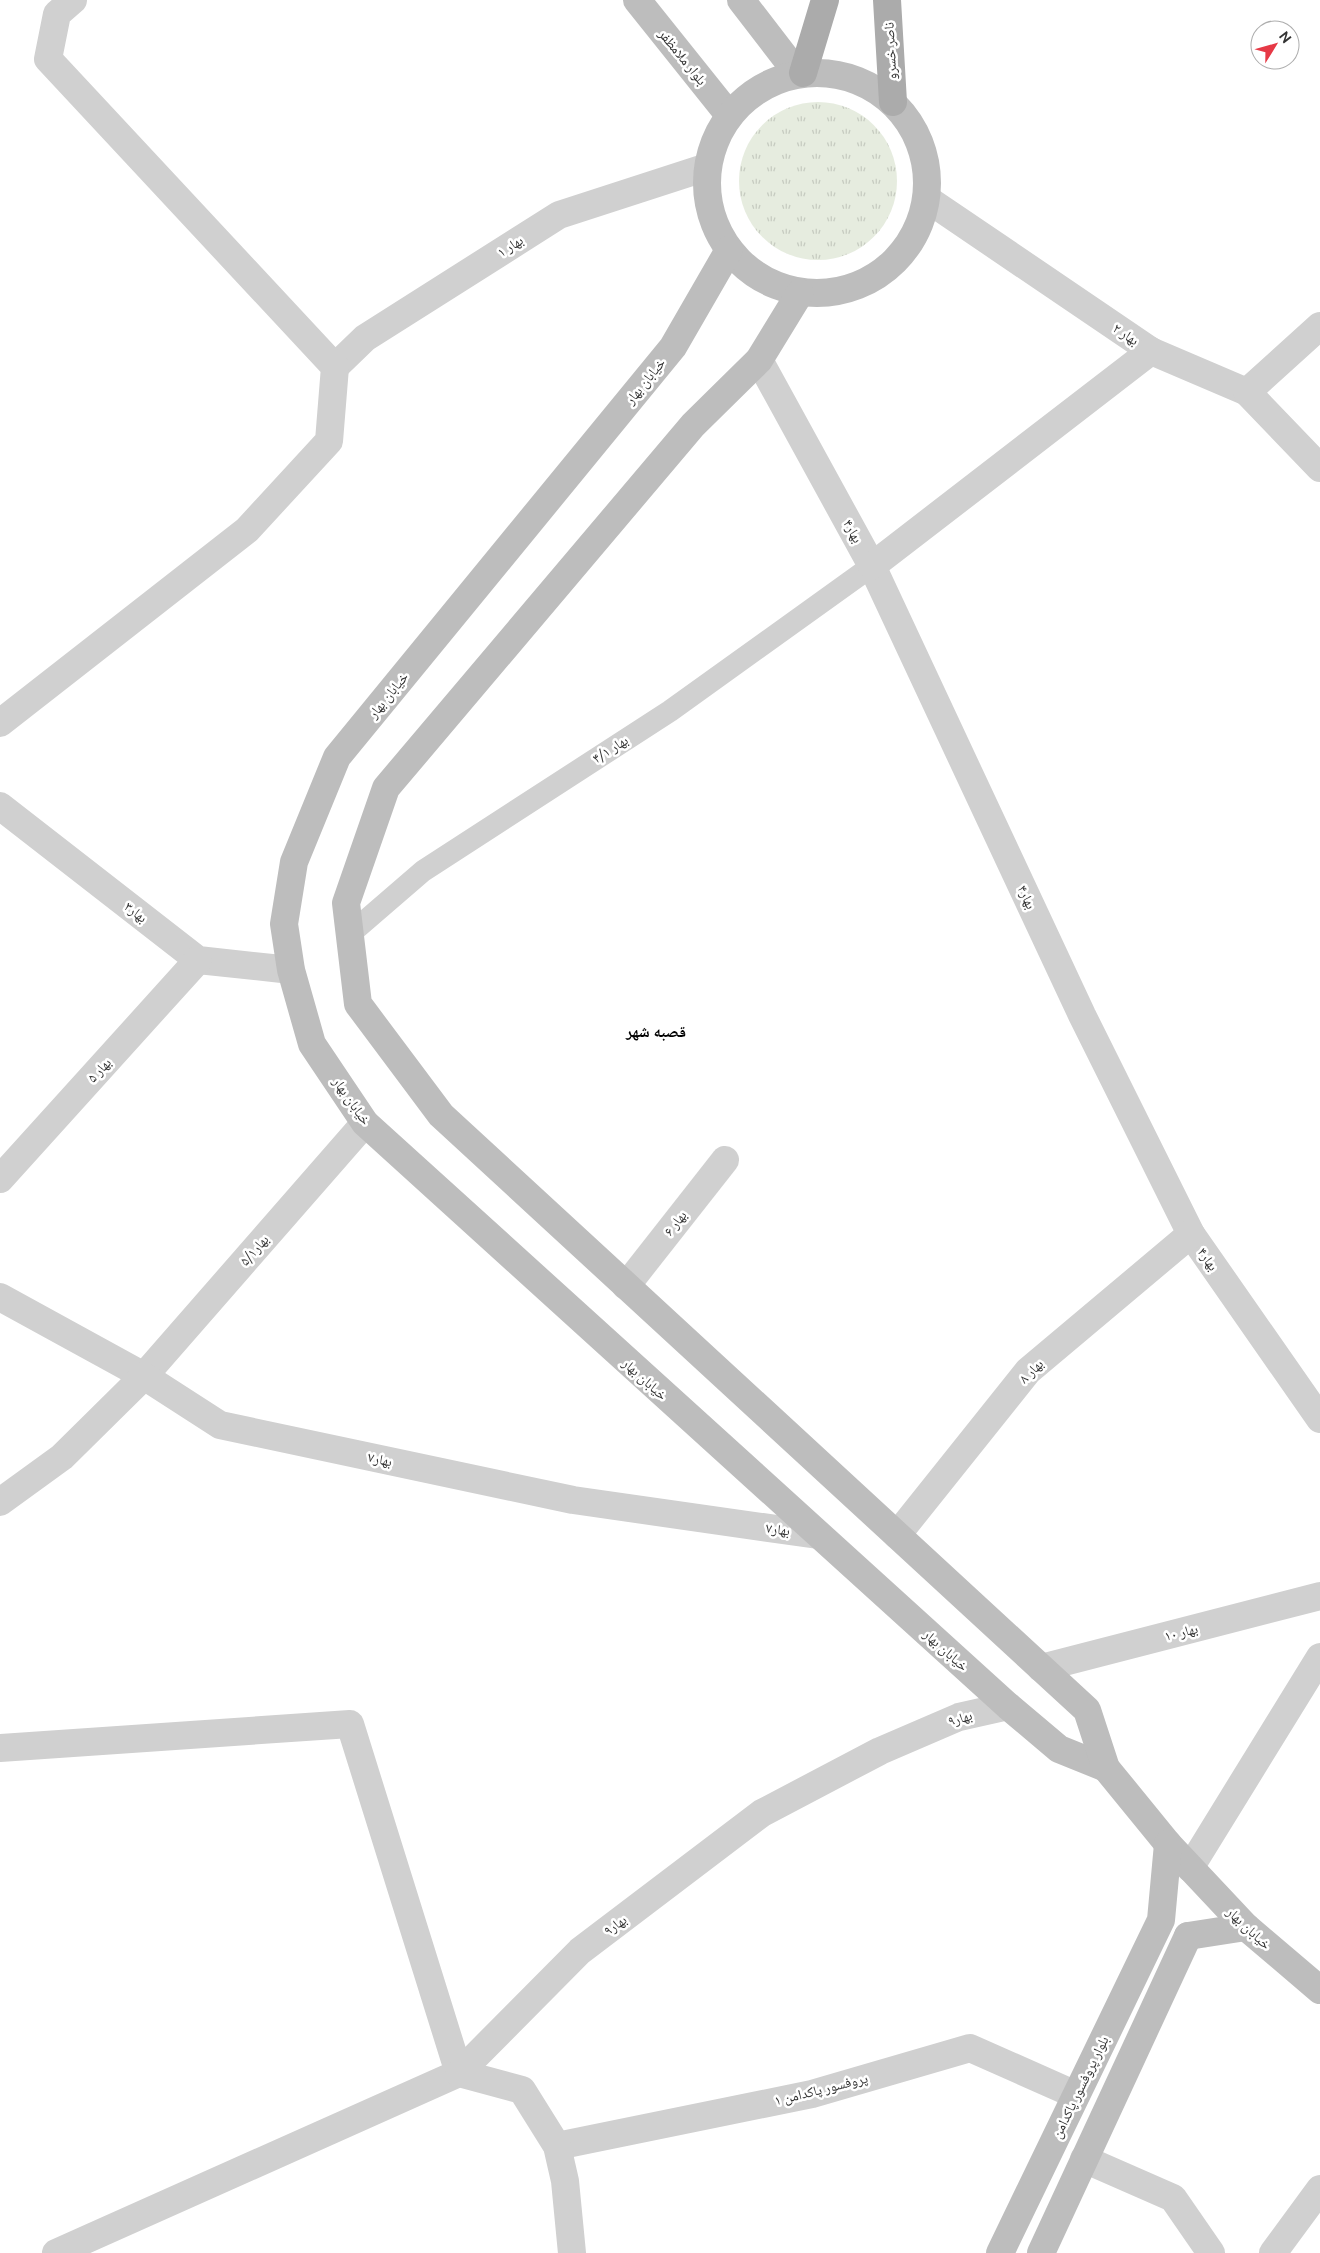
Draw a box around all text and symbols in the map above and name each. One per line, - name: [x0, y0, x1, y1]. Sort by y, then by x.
- north arrow: [1250, 20, 1300, 70]
- street label: ناصر خسرو: [880, 22, 900, 80]
- street label: بلوار ملامظفر: [654, 25, 710, 89]
- text: N: [1276, 28, 1295, 46]
- street label: بهار ۱: [494, 232, 527, 261]
- street label: بهار ۲: [1110, 320, 1142, 349]
- street label: خیابان بهار: [621, 355, 669, 409]
- street label: بهار۴: [839, 516, 866, 546]
- street label: خیابان بهار: [364, 669, 412, 723]
- street label: بهار ۴/۱: [589, 732, 631, 767]
- street label: بهار۴: [1014, 883, 1039, 912]
- street label: بهار۳: [121, 898, 151, 927]
- district label: قصبه شهر: [625, 1022, 686, 1041]
- street label: بهار ۵: [84, 1054, 115, 1086]
- street label: خیابان بهار: [328, 1073, 374, 1129]
- street label: بهار ۶: [660, 1207, 691, 1239]
- street label: بهار۵/۱: [236, 1231, 273, 1269]
- street label: بهار۴: [1194, 1244, 1222, 1274]
- street label: خیابان بهار: [618, 1354, 671, 1404]
- street label: بهار ۸: [1016, 1355, 1047, 1387]
- street label: بهار۷: [366, 1449, 394, 1470]
- street label: بهار۷: [765, 1519, 791, 1540]
- street label: بهار ۱۰: [1163, 1620, 1200, 1645]
- street label: خیابان بهار: [919, 1625, 972, 1675]
- street label: بهار۹: [946, 1707, 974, 1730]
- street label: خیابان بهار: [1222, 1903, 1274, 1953]
- street label: بهار۹: [600, 1911, 630, 1940]
- street label: بلوار پروفسور پاکدامن: [1048, 2033, 1113, 2141]
- street label: پروفسور پاکدامن ۱: [773, 2070, 870, 2109]

